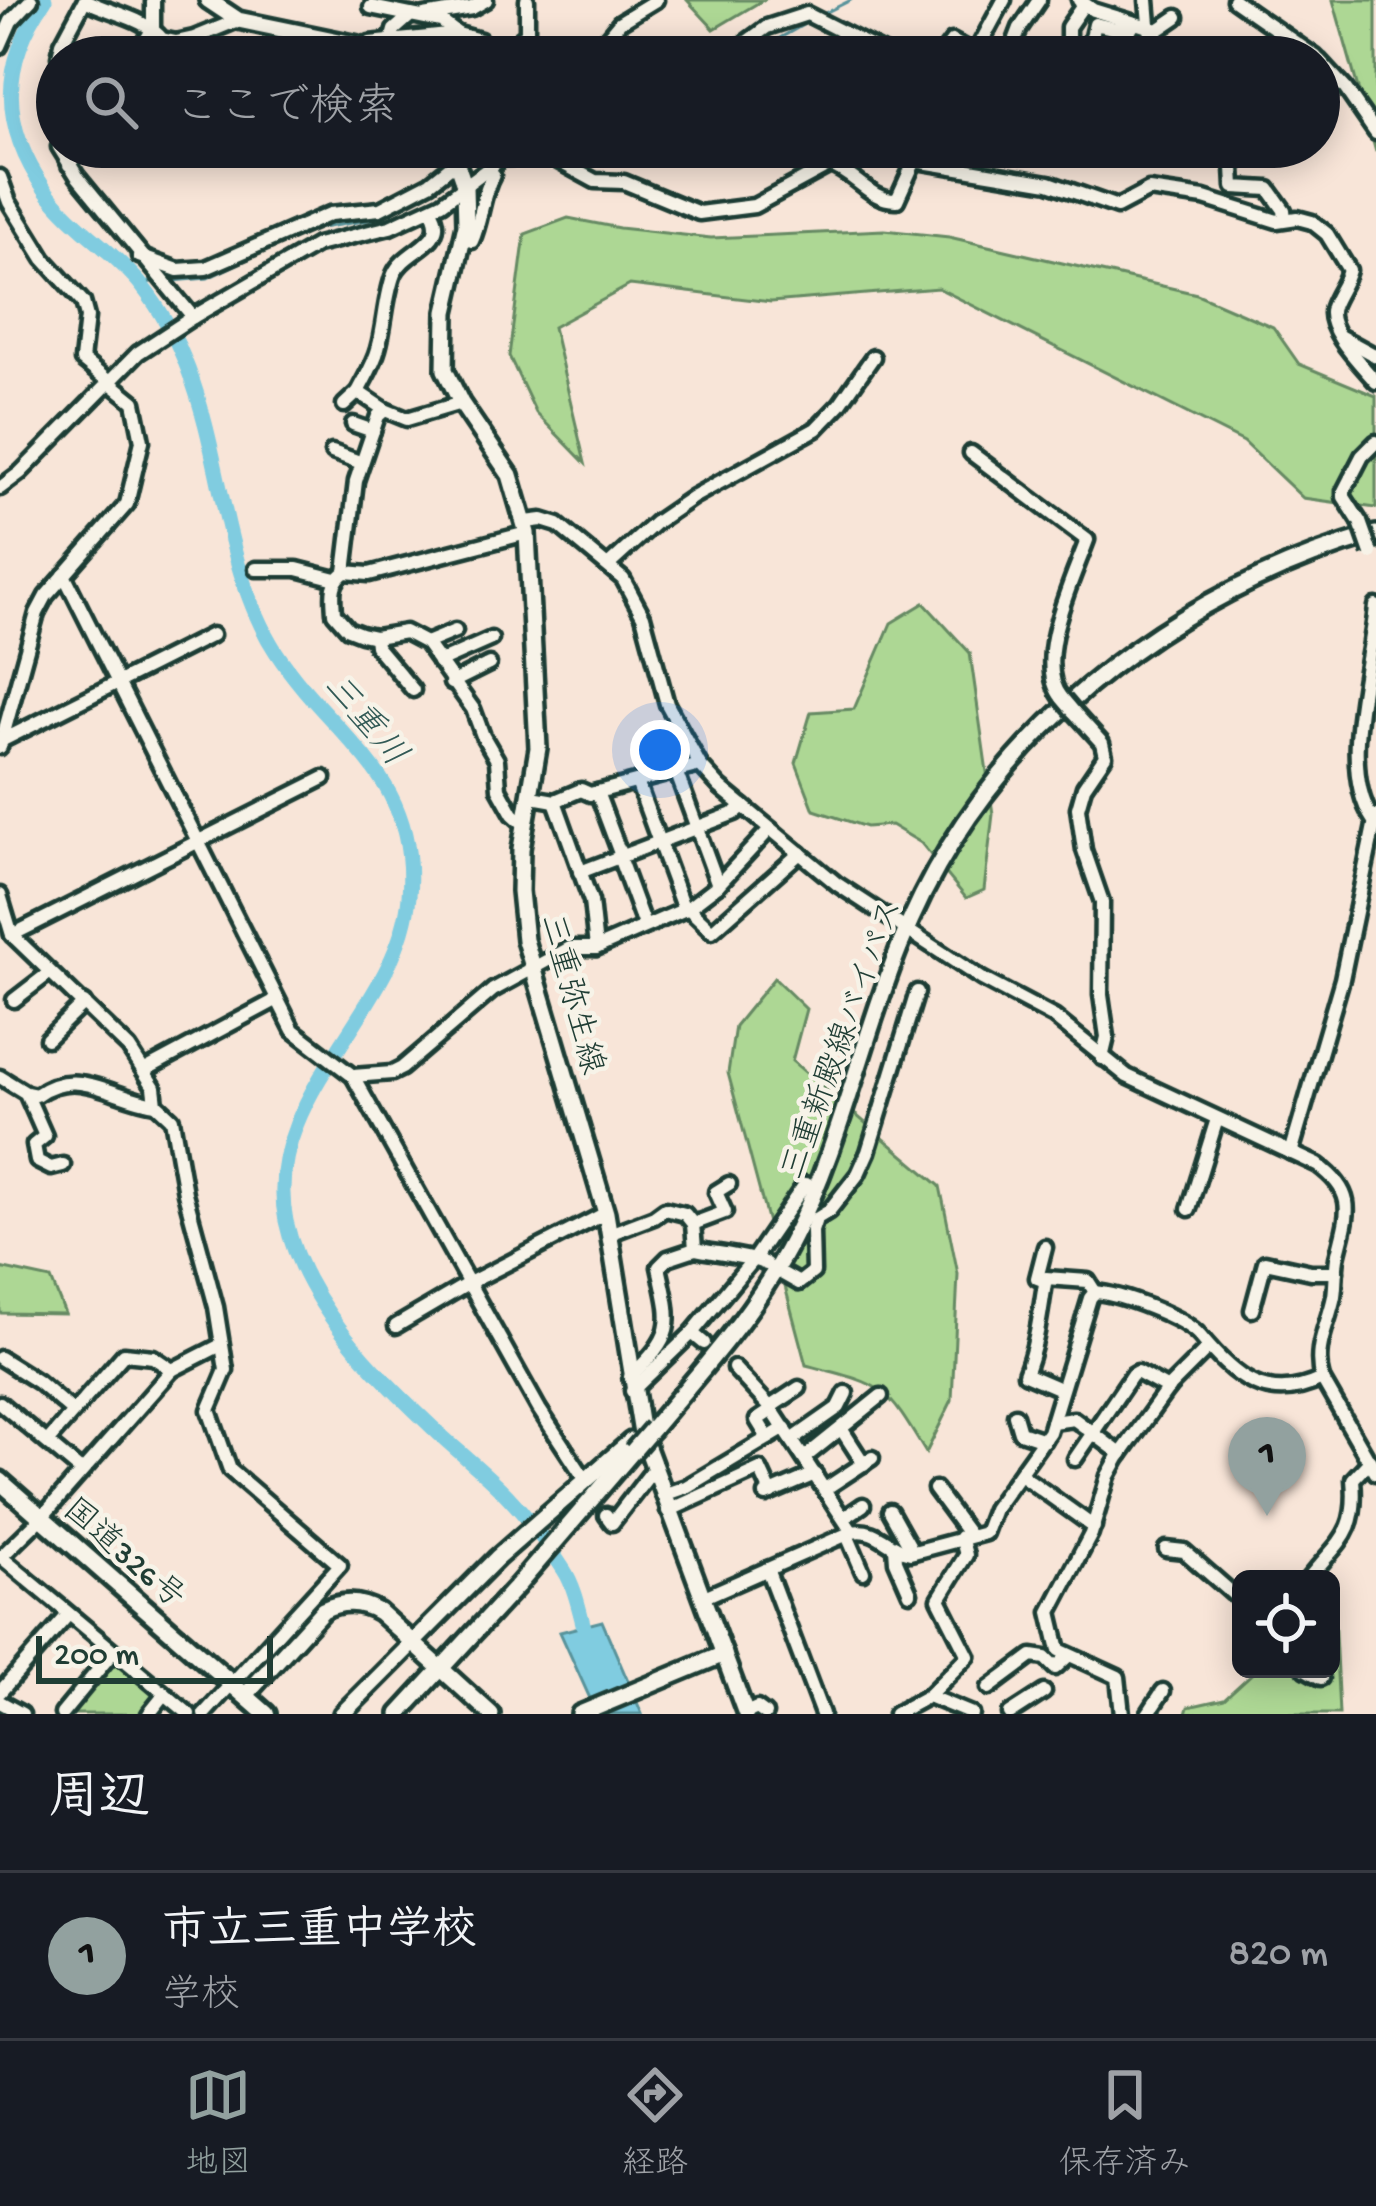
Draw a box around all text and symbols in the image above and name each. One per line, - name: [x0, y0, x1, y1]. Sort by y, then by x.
- search box: [36, 36, 1340, 168]
- icon: search: [78, 69, 144, 135]
- text: ここで検索: [174, 84, 399, 137]
- water label: 三重川: [312, 666, 415, 777]
- your location: [630, 720, 690, 780]
- street label: 三重新殿線バイパス: [774, 894, 913, 1186]
- street label: 三重弥生線: [529, 909, 611, 1079]
- pin: 1: [1228, 1417, 1306, 1516]
- street label: 国道326号: [53, 1491, 192, 1619]
- map controls: [1232, 1570, 1340, 1678]
- button: locate: [1232, 1570, 1340, 1678]
- scale bar: [36, 1630, 273, 1683]
- text: 200 m: [54, 1638, 139, 1676]
- text: 周辺: [48, 1772, 150, 1832]
- text: 市立三重中学校: [162, 1907, 477, 1960]
- text: 1: [79, 1933, 95, 1979]
- text: 820 m: [1228, 1933, 1328, 1979]
- text: 学校: [162, 1975, 240, 2021]
- tab: 地図: [185, 2062, 251, 2185]
- tab: 経路: [622, 2062, 688, 2185]
- tab: 保存済み: [1059, 2062, 1191, 2185]

